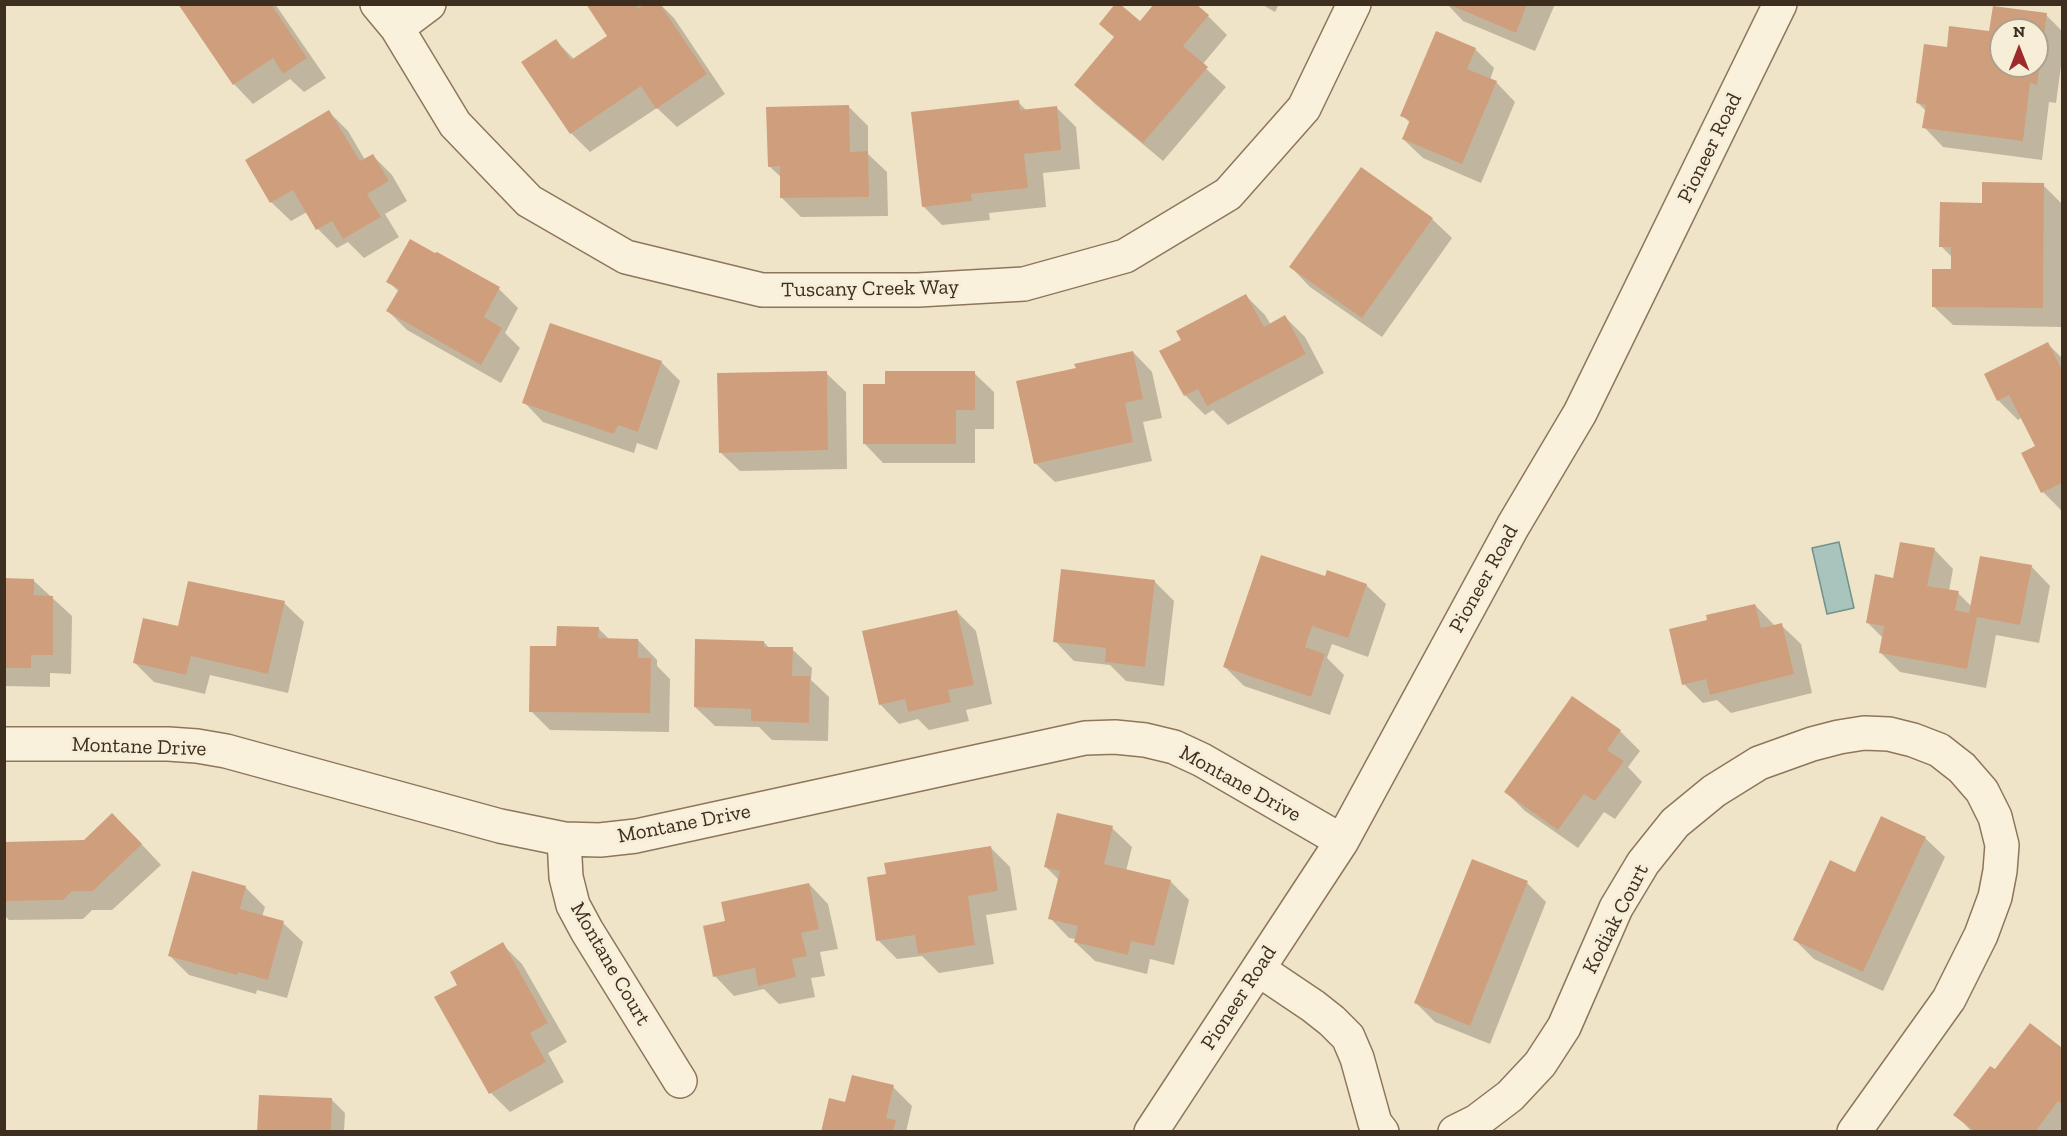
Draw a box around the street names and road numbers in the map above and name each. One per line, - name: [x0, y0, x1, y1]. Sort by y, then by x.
- street label: Pioneer Road: [1673, 89, 1747, 207]
- street label: Tuscany Creek Way: [781, 275, 959, 303]
- street label: Pioneer Road: [1444, 521, 1524, 637]
- street label: Montane Drive: [71, 732, 207, 762]
- street label: Montane Drive: [1175, 740, 1305, 828]
- street label: Montane Drive: [615, 799, 753, 849]
- street label: Kodiak Court: [1578, 860, 1654, 978]
- street label: Montane Court: [565, 898, 655, 1030]
- street label: Pioneer Road: [1196, 941, 1282, 1055]

